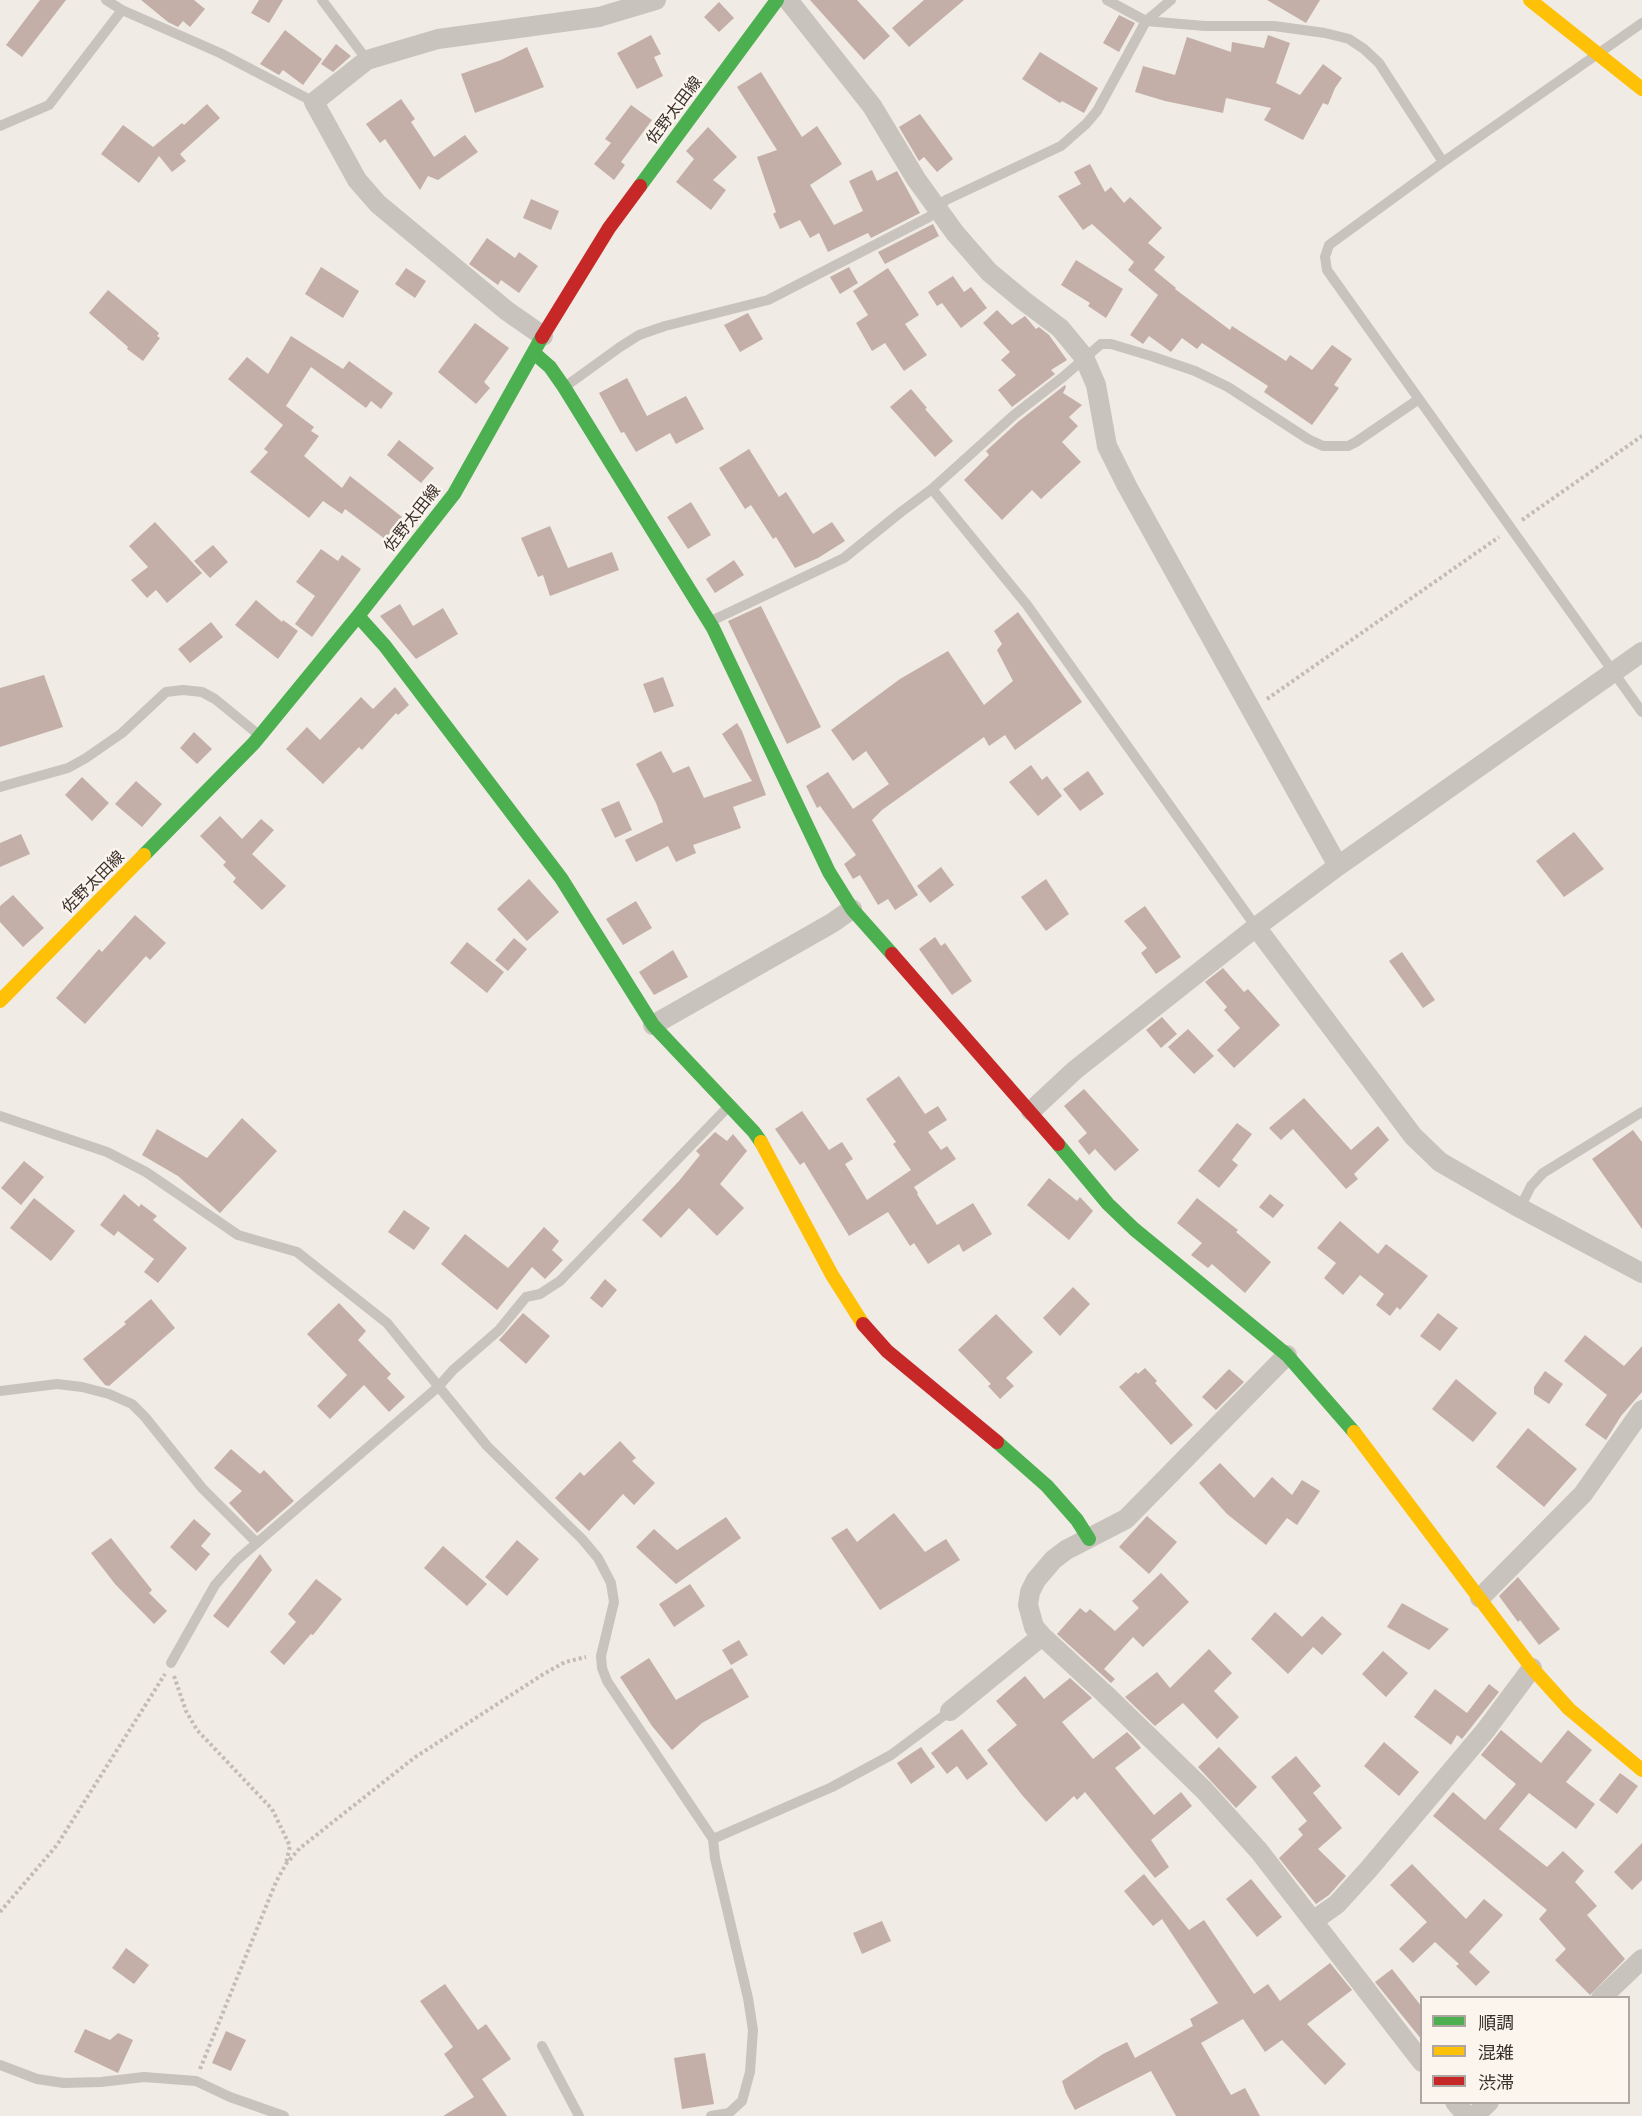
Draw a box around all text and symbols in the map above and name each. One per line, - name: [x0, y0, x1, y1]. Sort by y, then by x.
- street label: 佐野太田線: [643, 73, 707, 149]
- street label: 佐野太田線: [381, 482, 445, 556]
- street label: 佐野太田線: [59, 848, 129, 918]
- legend: [1420, 1996, 1630, 2104]
- text: 順調: [1478, 2012, 1514, 2033]
- text: 混雑: [1478, 2042, 1514, 2063]
- text: 渋滞: [1478, 2072, 1514, 2093]

